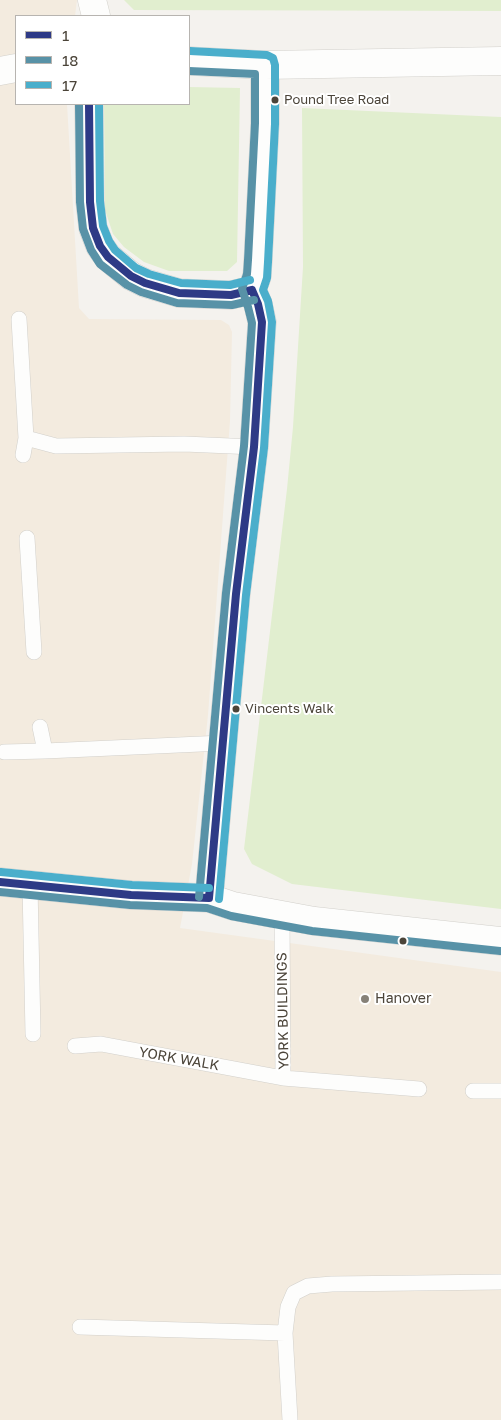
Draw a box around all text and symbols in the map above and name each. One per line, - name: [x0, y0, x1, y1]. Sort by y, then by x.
- legend: [15, 15, 190, 105]
- text: 1: [62, 26, 69, 44]
- text: 18: [62, 51, 78, 69]
- text: 17: [62, 76, 77, 94]
- place label: Pound Tree Road: [284, 92, 389, 108]
- marker: Pound Tree Road: [270, 95, 280, 105]
- place label: Vincents Walk: [245, 701, 334, 717]
- marker: Vincents Walk: [231, 704, 241, 714]
- unlabelled marker: [398, 936, 408, 946]
- street label: YORK BUILDINGS: [274, 952, 292, 1070]
- place label: Hanover: [375, 991, 431, 1007]
- marker: Hanover: [359, 993, 371, 1005]
- street label: YORK WALK: [138, 1044, 220, 1074]

